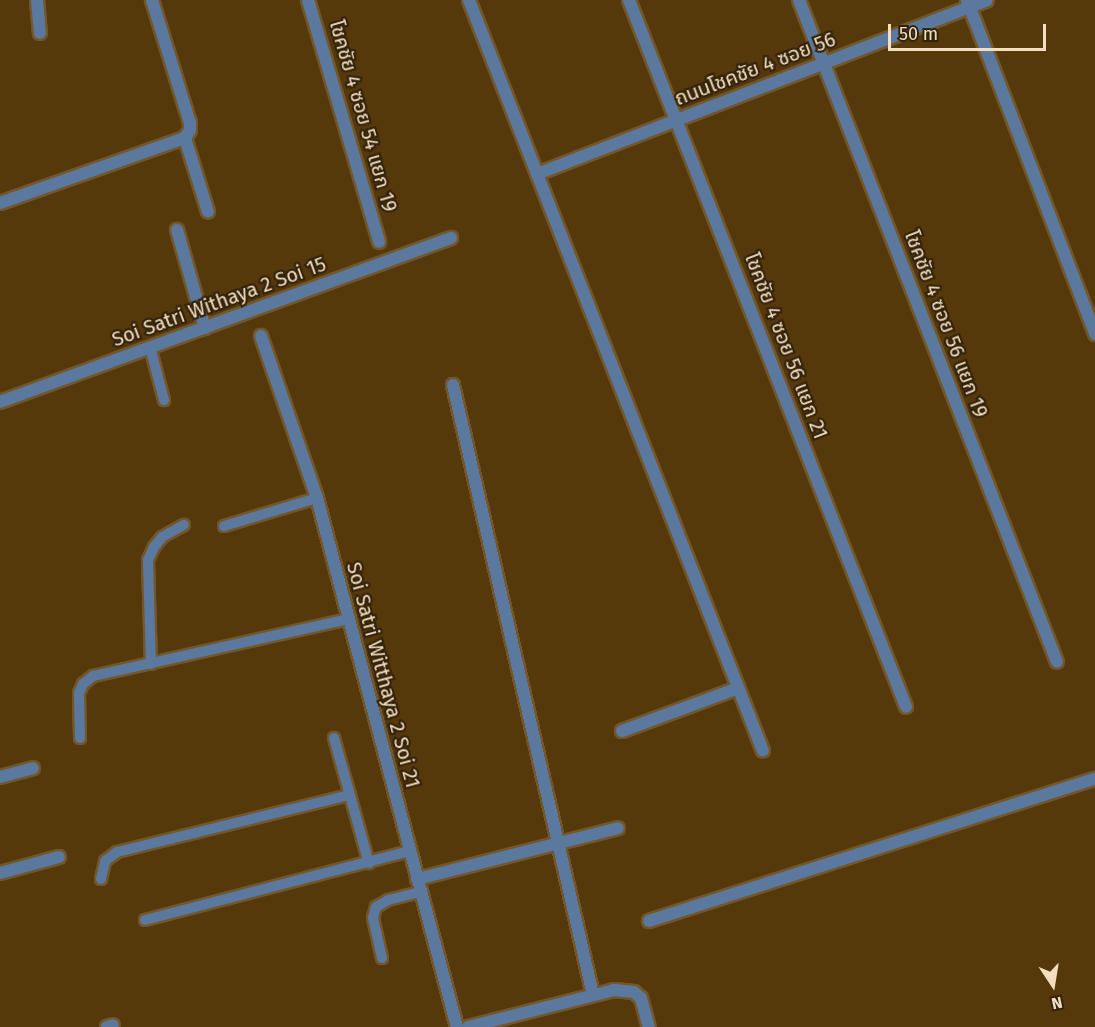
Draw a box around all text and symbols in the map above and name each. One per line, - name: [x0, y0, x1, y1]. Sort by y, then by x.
- scale bar: [891, 12, 1048, 50]
- street label: โชคชัย 4 ซอย 54 แยก 19: [324, 17, 402, 215]
- text: 50 m: [899, 23, 938, 45]
- street label: ถนนโชคชัย 4 ซอย 56: [671, 27, 839, 111]
- street label: โชคชัย 4 ซอย 56 แยก 19: [899, 227, 993, 421]
- street label: โชคชัย 4 ซอย 56 แยก 21: [739, 250, 833, 442]
- street label: Soi Satri Withaya 2 Soi 15: [109, 252, 329, 352]
- street label: Soi Satri Witthaya 2 Soi 21: [341, 560, 425, 790]
- north arrow: [1023, 955, 1083, 1015]
- text: N: [1050, 993, 1064, 1013]

